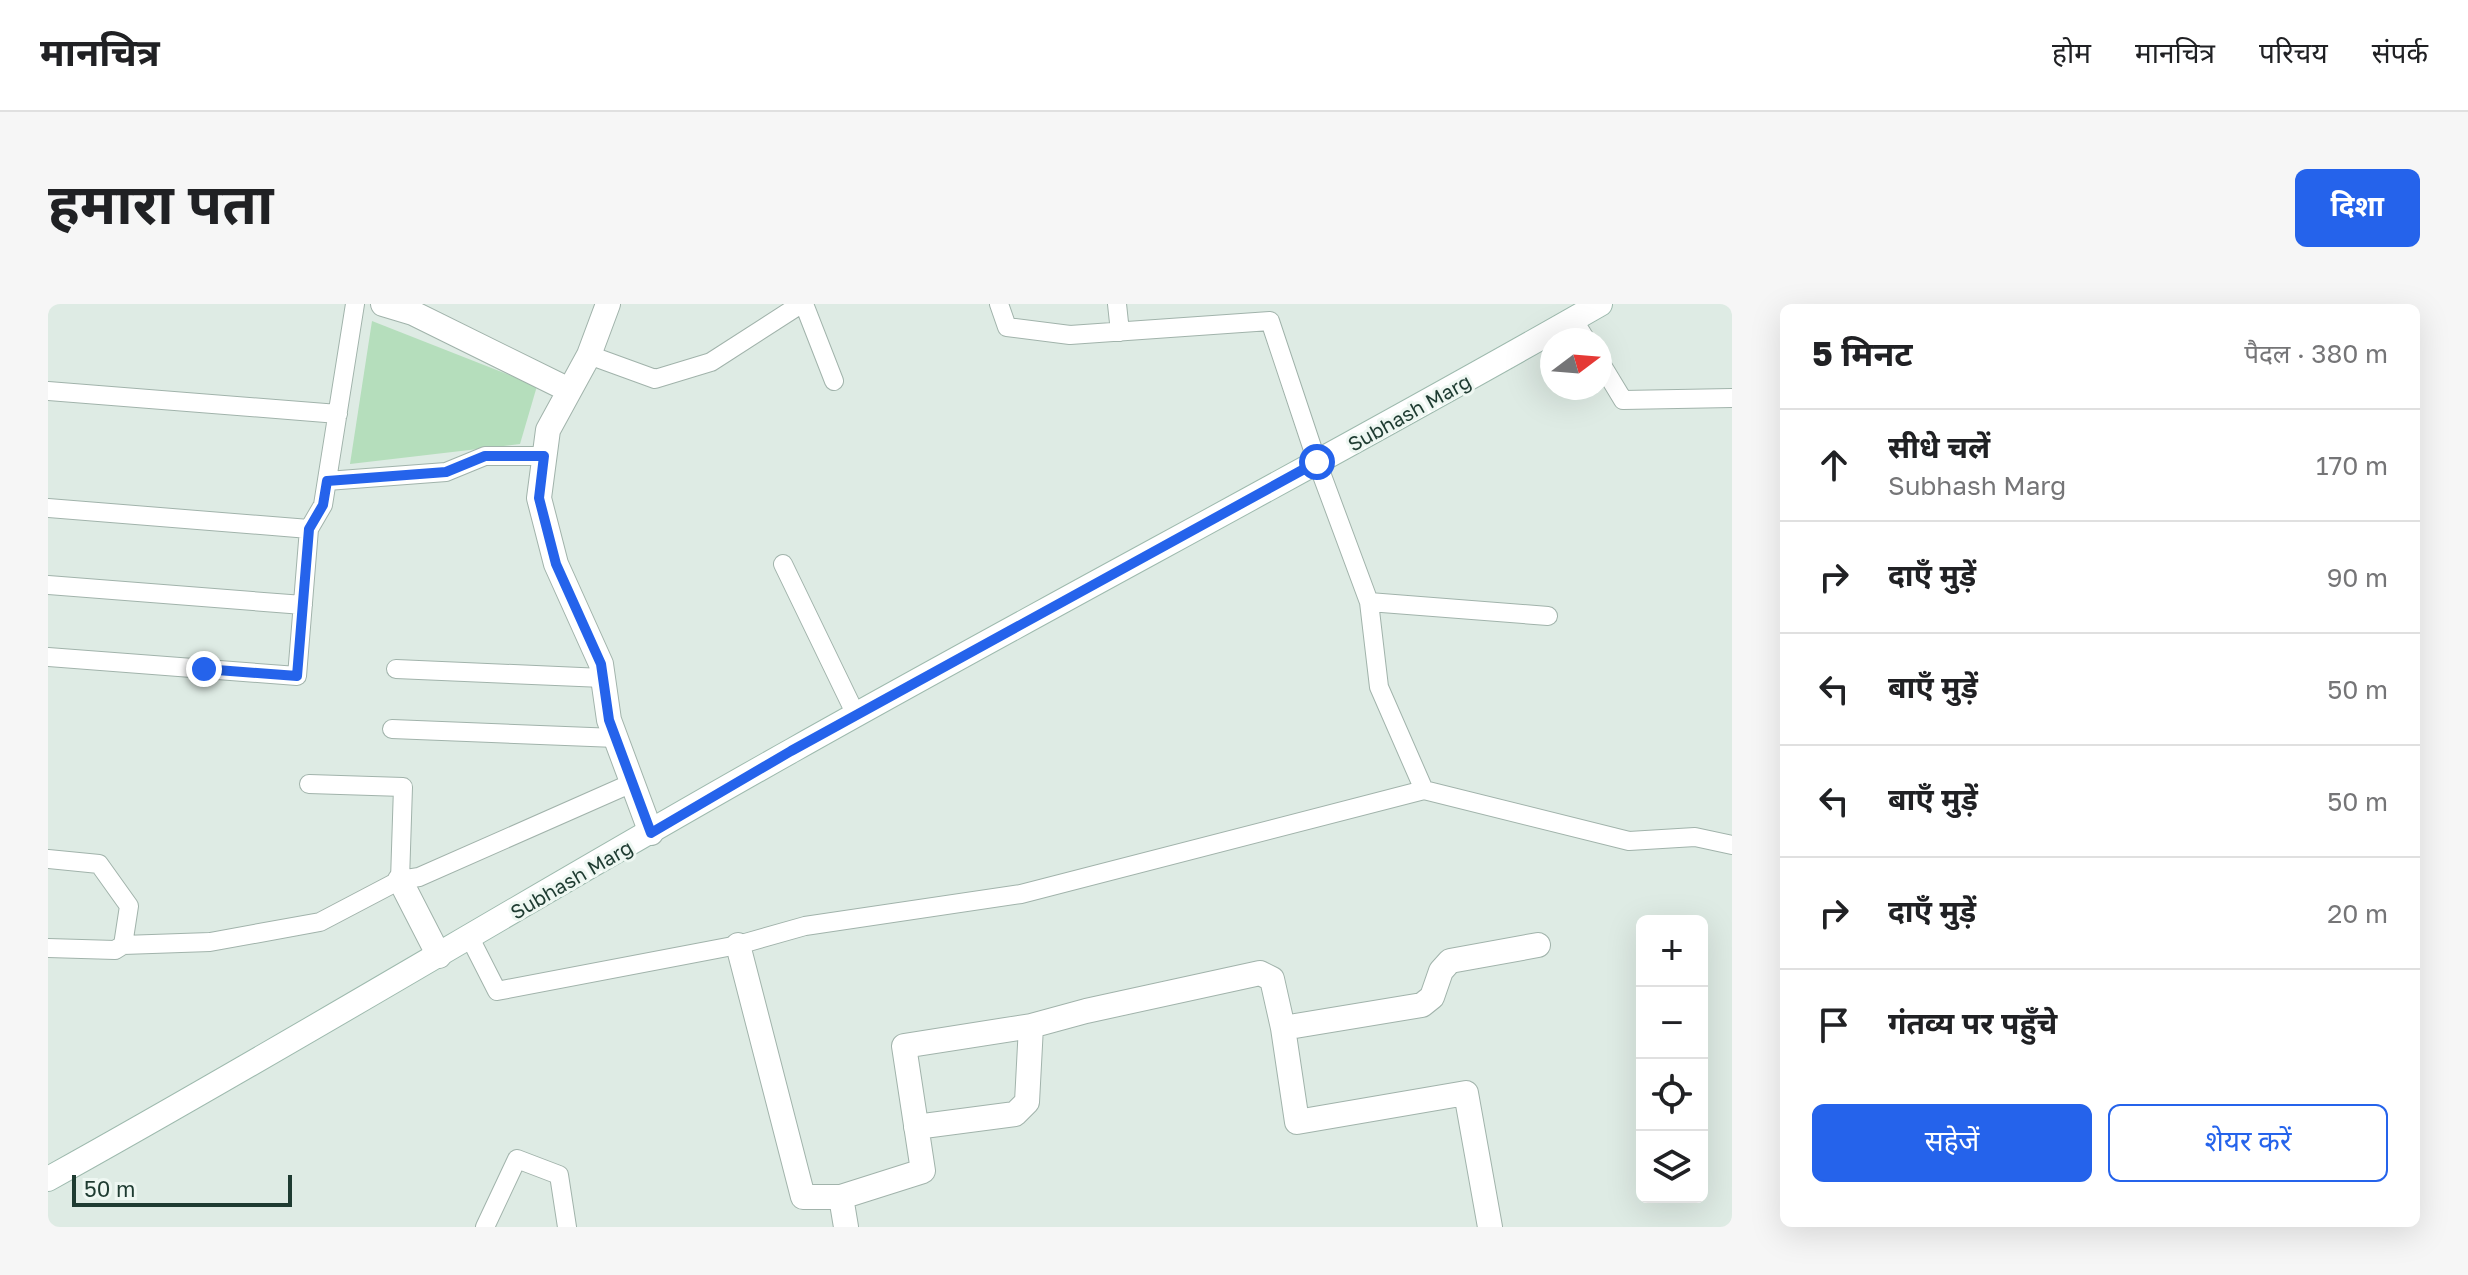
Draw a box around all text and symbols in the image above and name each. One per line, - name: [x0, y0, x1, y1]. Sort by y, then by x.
- text: मानचित्र: [40, 29, 160, 74]
- text: होम: [2052, 36, 2091, 69]
- text: मानचित्र: [2135, 36, 2215, 69]
- text: परिचय: [2259, 36, 2328, 69]
- text: संपर्क: [2372, 36, 2428, 69]
- text: हमारा पता: [48, 169, 273, 236]
- button: दिशा: [2295, 169, 2420, 247]
- north arrow: [1540, 328, 1612, 400]
- text: 5 मिनट: [1812, 333, 1913, 373]
- text: पैदल · 380 m: [2244, 338, 2388, 369]
- street label: Subhash Marg: [1343, 368, 1475, 456]
- text: सीधे चलें: [1888, 429, 1990, 465]
- icon: ahead: [1812, 443, 1856, 487]
- route start: [1299, 444, 1335, 480]
- text: 170 m: [2316, 450, 2388, 481]
- text: Subhash Marg: [1888, 470, 2066, 501]
- icon: right: [1812, 555, 1856, 599]
- text: दाएँ मुड़ें: [1888, 557, 1976, 593]
- text: 90 m: [2327, 562, 2388, 593]
- route end: [186, 651, 222, 687]
- icon: left: [1812, 667, 1856, 711]
- text: बाएँ मुड़ें: [1888, 669, 1978, 705]
- text: 50 m: [2327, 674, 2388, 705]
- icon: left: [1812, 779, 1856, 823]
- text: बाएँ मुड़ें: [1888, 781, 1978, 817]
- text: 50 m: [2327, 786, 2388, 817]
- street label: Subhash Marg: [506, 834, 636, 924]
- icon: right: [1812, 891, 1856, 935]
- text: दाएँ मुड़ें: [1888, 893, 1976, 929]
- text: 20 m: [2327, 898, 2388, 929]
- map controls: [1636, 915, 1708, 1203]
- button: +: [1636, 915, 1708, 987]
- button: −: [1636, 987, 1708, 1059]
- icon: arrive: [1812, 1003, 1856, 1047]
- text: गंतव्य पर पहुँचे: [1888, 1005, 2057, 1041]
- button: locate: [1636, 1059, 1708, 1131]
- button: सहेजें: [1812, 1104, 2092, 1182]
- button: शेयर करें: [2108, 1104, 2388, 1182]
- button: layers: [1636, 1131, 1708, 1203]
- scale bar: [72, 1171, 292, 1207]
- text: 50 m: [84, 1175, 135, 1202]

